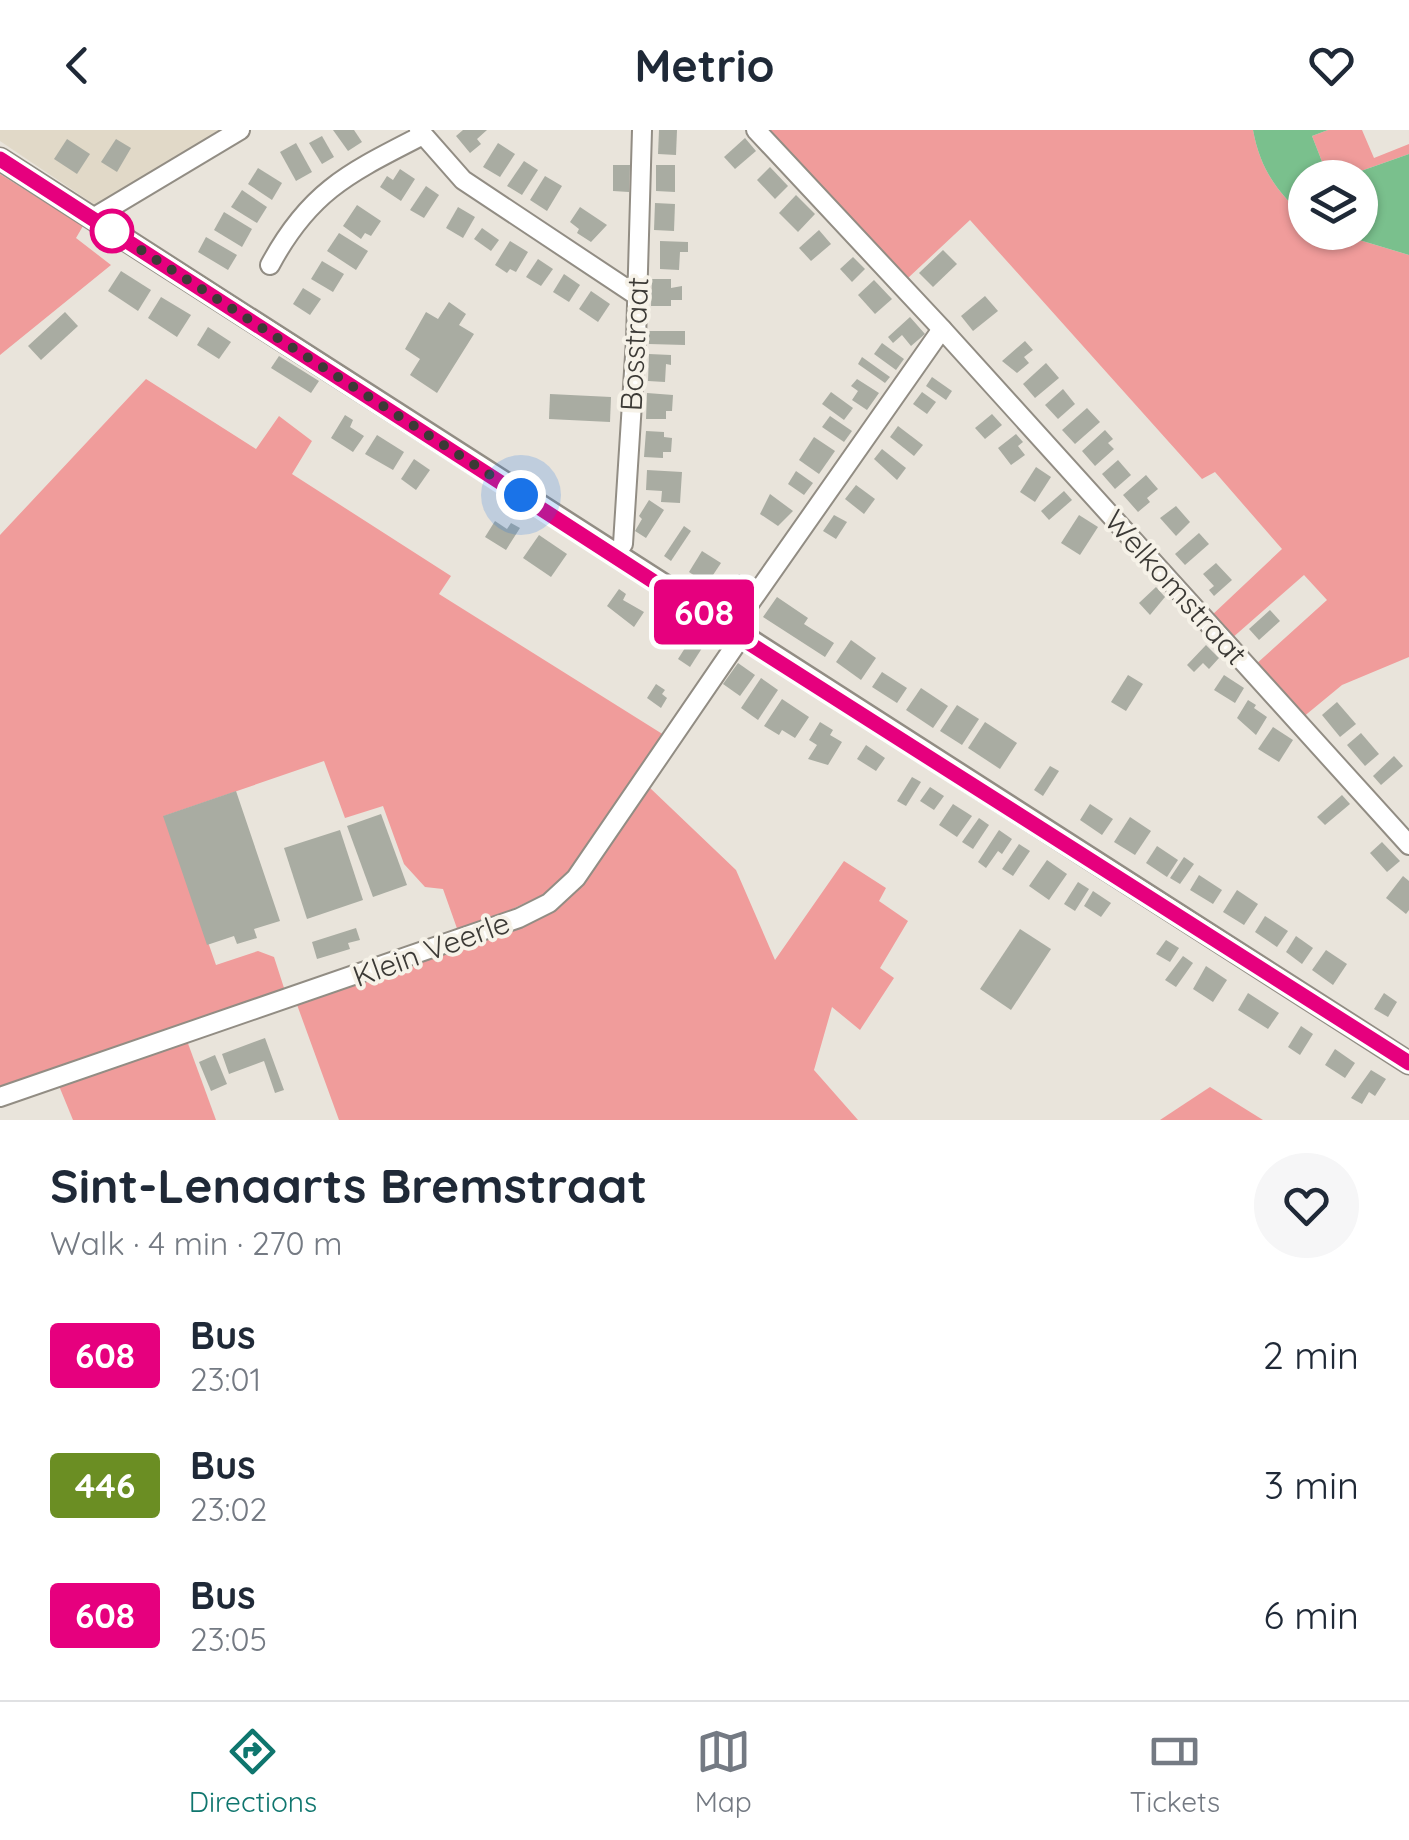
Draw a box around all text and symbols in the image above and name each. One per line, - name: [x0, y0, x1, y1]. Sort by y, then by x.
- text: Metrio: [634, 37, 775, 93]
- icon: back: [50, 38, 105, 93]
- icon: heart: [1304, 38, 1359, 93]
- map controls: [1288, 160, 1378, 250]
- button: layers: [1288, 160, 1378, 250]
- unlabelled marker: [91, 210, 133, 252]
- street label: Bosstraat: [612, 276, 656, 412]
- your location: [496, 470, 546, 520]
- street label: Welkomstraat: [1096, 502, 1256, 672]
- line badge: 608: [646, 580, 762, 644]
- text: 608: [674, 590, 734, 634]
- street label: Klein Veerle: [347, 903, 515, 995]
- button: heart: [1254, 1153, 1359, 1258]
- text: Sint-Lenaarts Bremstraat: [50, 1155, 647, 1215]
- text: Walk · 4 min · 270 m: [50, 1223, 343, 1263]
- text: Bus: [190, 1311, 256, 1359]
- text: 2 min: [1263, 1331, 1359, 1379]
- text: 608: [75, 1333, 135, 1377]
- text: 23:01: [190, 1359, 261, 1399]
- text: Bus: [190, 1441, 256, 1489]
- text: 3 min: [1264, 1461, 1359, 1509]
- text: 446: [75, 1463, 135, 1507]
- text: 23:02: [190, 1489, 267, 1529]
- text: Bus: [190, 1571, 256, 1619]
- text: 6 min: [1263, 1591, 1359, 1639]
- text: 608: [75, 1593, 135, 1637]
- text: 23:05: [190, 1619, 267, 1659]
- tab: Directions: [189, 1724, 317, 1819]
- tab: Map: [695, 1724, 752, 1819]
- tab: Tickets: [1129, 1724, 1220, 1819]

